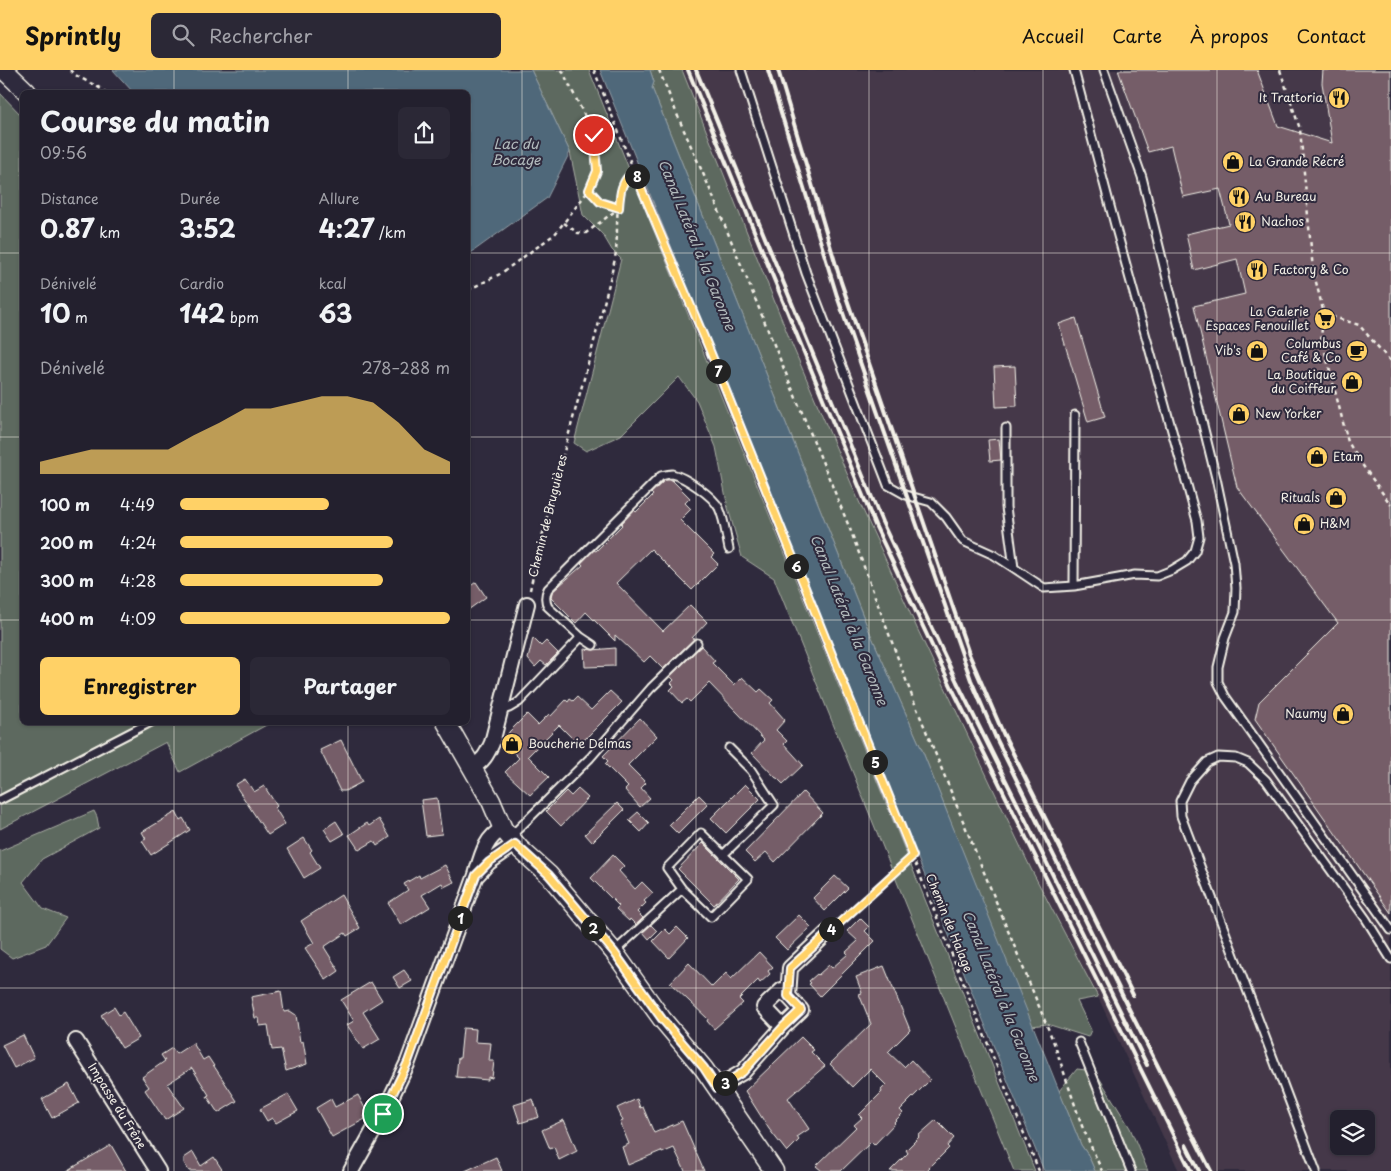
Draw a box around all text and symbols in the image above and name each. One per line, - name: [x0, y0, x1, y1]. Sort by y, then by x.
- search box: [151, 13, 501, 58]
- text: Sprintly: [25, 17, 121, 53]
- icon: search: [169, 21, 197, 49]
- text: Rechercher: [209, 21, 312, 49]
- text: Accueil: [1022, 22, 1084, 49]
- text: Carte: [1112, 22, 1162, 49]
- text: À propos: [1190, 22, 1268, 49]
- text: Contact: [1296, 22, 1366, 49]
- restaurant icon: It Trattoria: [1327, 86, 1351, 110]
- place label: It Trattoria: [1259, 88, 1323, 106]
- text: Course du matin: [40, 99, 270, 142]
- button: share: [398, 107, 450, 159]
- pin: [573, 114, 615, 156]
- icon: check: [580, 121, 608, 149]
- water label: Lac du Bocage: [491, 133, 542, 170]
- text: 09:56: [40, 140, 87, 164]
- shop icon: La Grande Récré: [1221, 150, 1245, 174]
- place label: La Grande Récré: [1249, 152, 1345, 170]
- water label: Canal Latéral à la Garonne: [653, 156, 742, 335]
- pin: 8: [624, 164, 650, 188]
- text: 8: [633, 166, 642, 187]
- restaurant icon: Au Bureau: [1227, 185, 1251, 209]
- place label: Au Bureau: [1255, 187, 1317, 205]
- text: Distance: [40, 188, 99, 209]
- text: Durée: [179, 188, 220, 209]
- text: Allure: [319, 188, 359, 209]
- text: 0.87: [40, 209, 95, 247]
- text: 3:52: [179, 209, 236, 247]
- text: 4:27: [319, 209, 375, 247]
- restaurant icon: Nachos: [1233, 210, 1257, 234]
- place label: Nachos: [1261, 212, 1304, 230]
- text: km: [95, 222, 120, 243]
- text: /km: [375, 222, 406, 243]
- restaurant icon: Factory & Co: [1245, 258, 1269, 282]
- place label: Factory & Co: [1273, 260, 1349, 278]
- text: Dénivelé: [40, 273, 97, 294]
- text: Cardio: [179, 273, 224, 294]
- text: kcal: [319, 273, 347, 294]
- text: 10: [40, 294, 70, 332]
- text: 142: [179, 294, 225, 332]
- text: 63: [319, 294, 352, 332]
- place label: La Galerie Espaces Fenouillet: [1205, 302, 1309, 334]
- text: m: [70, 307, 88, 328]
- text: bpm: [225, 307, 259, 328]
- supermarket icon: La Galerie Espaces Fenouillet: [1313, 307, 1337, 331]
- place label: Columbus Café & Co: [1281, 334, 1342, 366]
- shop icon: Vib's: [1245, 339, 1269, 363]
- cafe icon: Columbus Café & Co: [1345, 339, 1369, 363]
- place label: Vib's: [1215, 341, 1242, 359]
- text: Dénivelé: [40, 355, 105, 379]
- text: 278–288 m: [362, 355, 450, 379]
- pin: 7: [706, 358, 730, 384]
- text: 7: [714, 361, 723, 382]
- place label: La Boutique du Coiffeur: [1267, 365, 1336, 397]
- shop icon: La Boutique du Coiffeur: [1340, 370, 1364, 394]
- shop icon: New Yorker: [1227, 402, 1251, 426]
- place label: New Yorker: [1255, 404, 1322, 422]
- shop icon: Etam: [1305, 445, 1329, 469]
- place label: Etam: [1333, 447, 1363, 465]
- street label: Chemin de Bruguières: [523, 452, 571, 579]
- shop icon: Rituals: [1324, 486, 1348, 510]
- place label: Rituals: [1281, 488, 1321, 506]
- text: 100 m: [40, 492, 90, 516]
- text: 4:49: [120, 492, 155, 516]
- shop icon: H&M: [1292, 512, 1316, 536]
- place label: H&M: [1320, 514, 1350, 532]
- text: 200 m: [40, 530, 94, 554]
- text: 4:24: [120, 530, 157, 554]
- water label: Canal Latéral à la Garonne: [805, 531, 894, 710]
- pin: 6: [784, 554, 808, 578]
- text: 6: [792, 556, 801, 577]
- text: 300 m: [40, 568, 94, 592]
- text: 4:28: [120, 568, 156, 592]
- text: 400 m: [40, 606, 94, 630]
- text: 4:09: [120, 606, 156, 630]
- button: Enregistrer: [40, 657, 240, 715]
- button: Partager: [250, 657, 450, 715]
- shop icon: Naumy: [1331, 702, 1355, 726]
- place label: Naumy: [1285, 704, 1327, 722]
- shop icon: Boucherie Delmas: [500, 732, 524, 756]
- place label: Boucherie Delmas: [528, 734, 631, 752]
- pin: 5: [862, 750, 888, 774]
- text: 5: [871, 752, 880, 773]
- street label: Chemin de Halage: [922, 871, 978, 975]
- pin: 1: [448, 906, 472, 930]
- water label: Canal Latéral à la Garonne: [957, 907, 1046, 1086]
- text: 1: [457, 908, 464, 929]
- pin: 2: [580, 916, 606, 940]
- pin: 4: [818, 916, 844, 942]
- text: 2: [589, 918, 598, 939]
- text: 4: [827, 919, 836, 940]
- street label: Impasse du Frêne: [84, 1059, 152, 1152]
- pin: 3: [712, 1070, 738, 1096]
- text: 3: [721, 1073, 730, 1094]
- pin: [362, 1093, 404, 1135]
- icon: arrive: [369, 1100, 397, 1128]
- map controls: [1330, 1110, 1375, 1155]
- button: layers: [1330, 1110, 1375, 1155]

